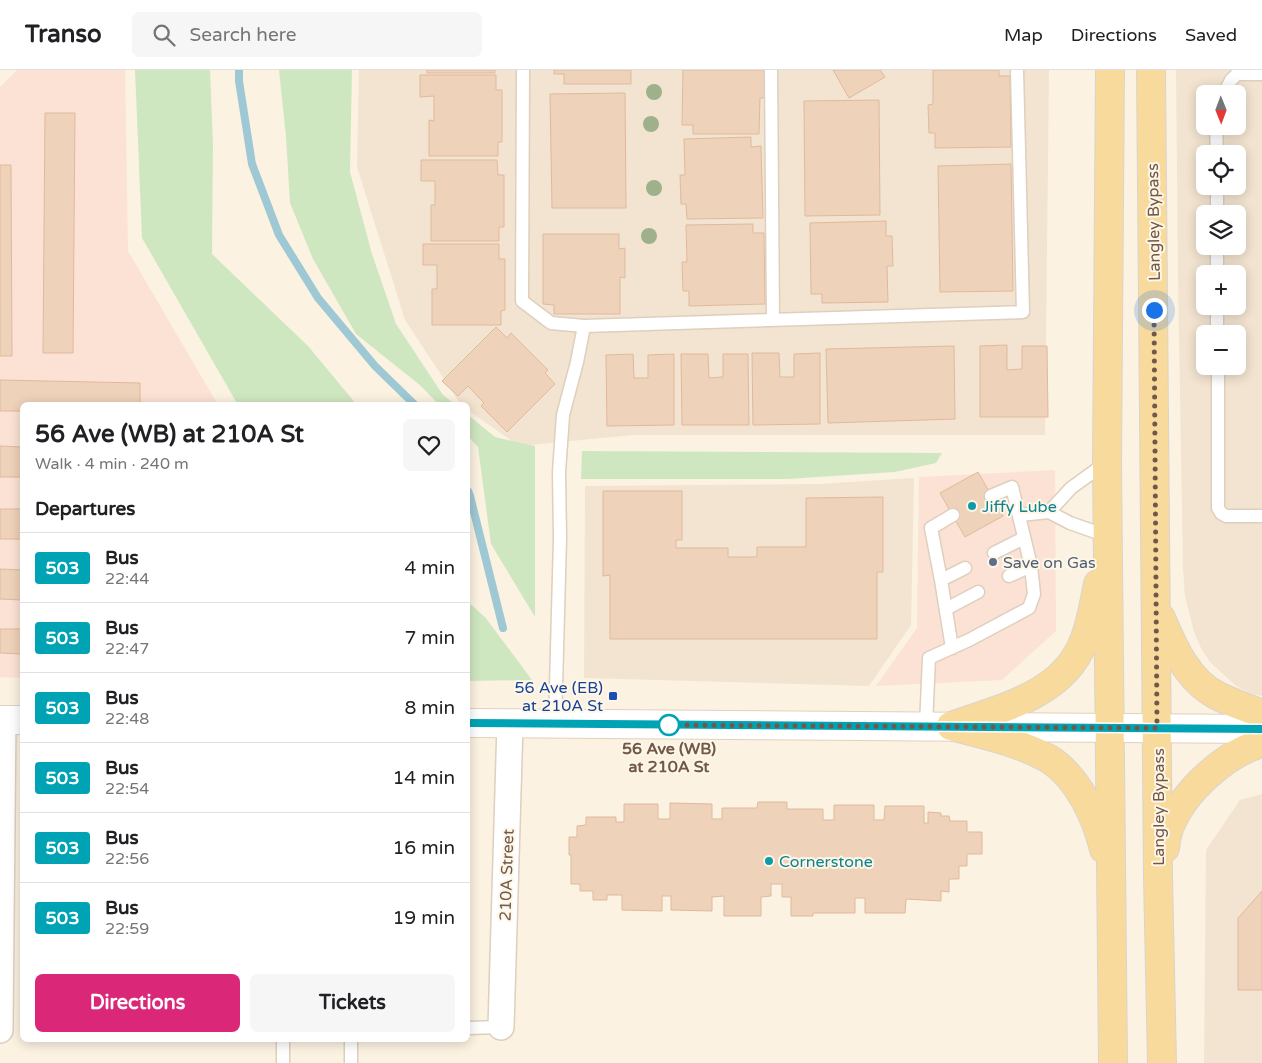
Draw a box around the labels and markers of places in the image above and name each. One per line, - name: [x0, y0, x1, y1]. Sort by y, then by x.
- place label: Jiffy Lube: [982, 497, 1057, 517]
- marker: Jiffy Lube: [966, 500, 978, 512]
- place label: Save on Gas: [1003, 553, 1096, 573]
- marker: Save on Gas: [987, 556, 999, 568]
- place label: 56 Ave (EB) at 210A St: [515, 678, 603, 716]
- marker: 56 Ave (EB) at 210A St: [607, 690, 619, 702]
- marker: 56 Ave (WB) at 210A St: [658, 714, 680, 736]
- place label: 56 Ave (WB) at 210A St: [622, 739, 716, 777]
- place label: Cornerstone: [779, 852, 873, 872]
- marker: Cornerstone: [763, 855, 775, 867]

